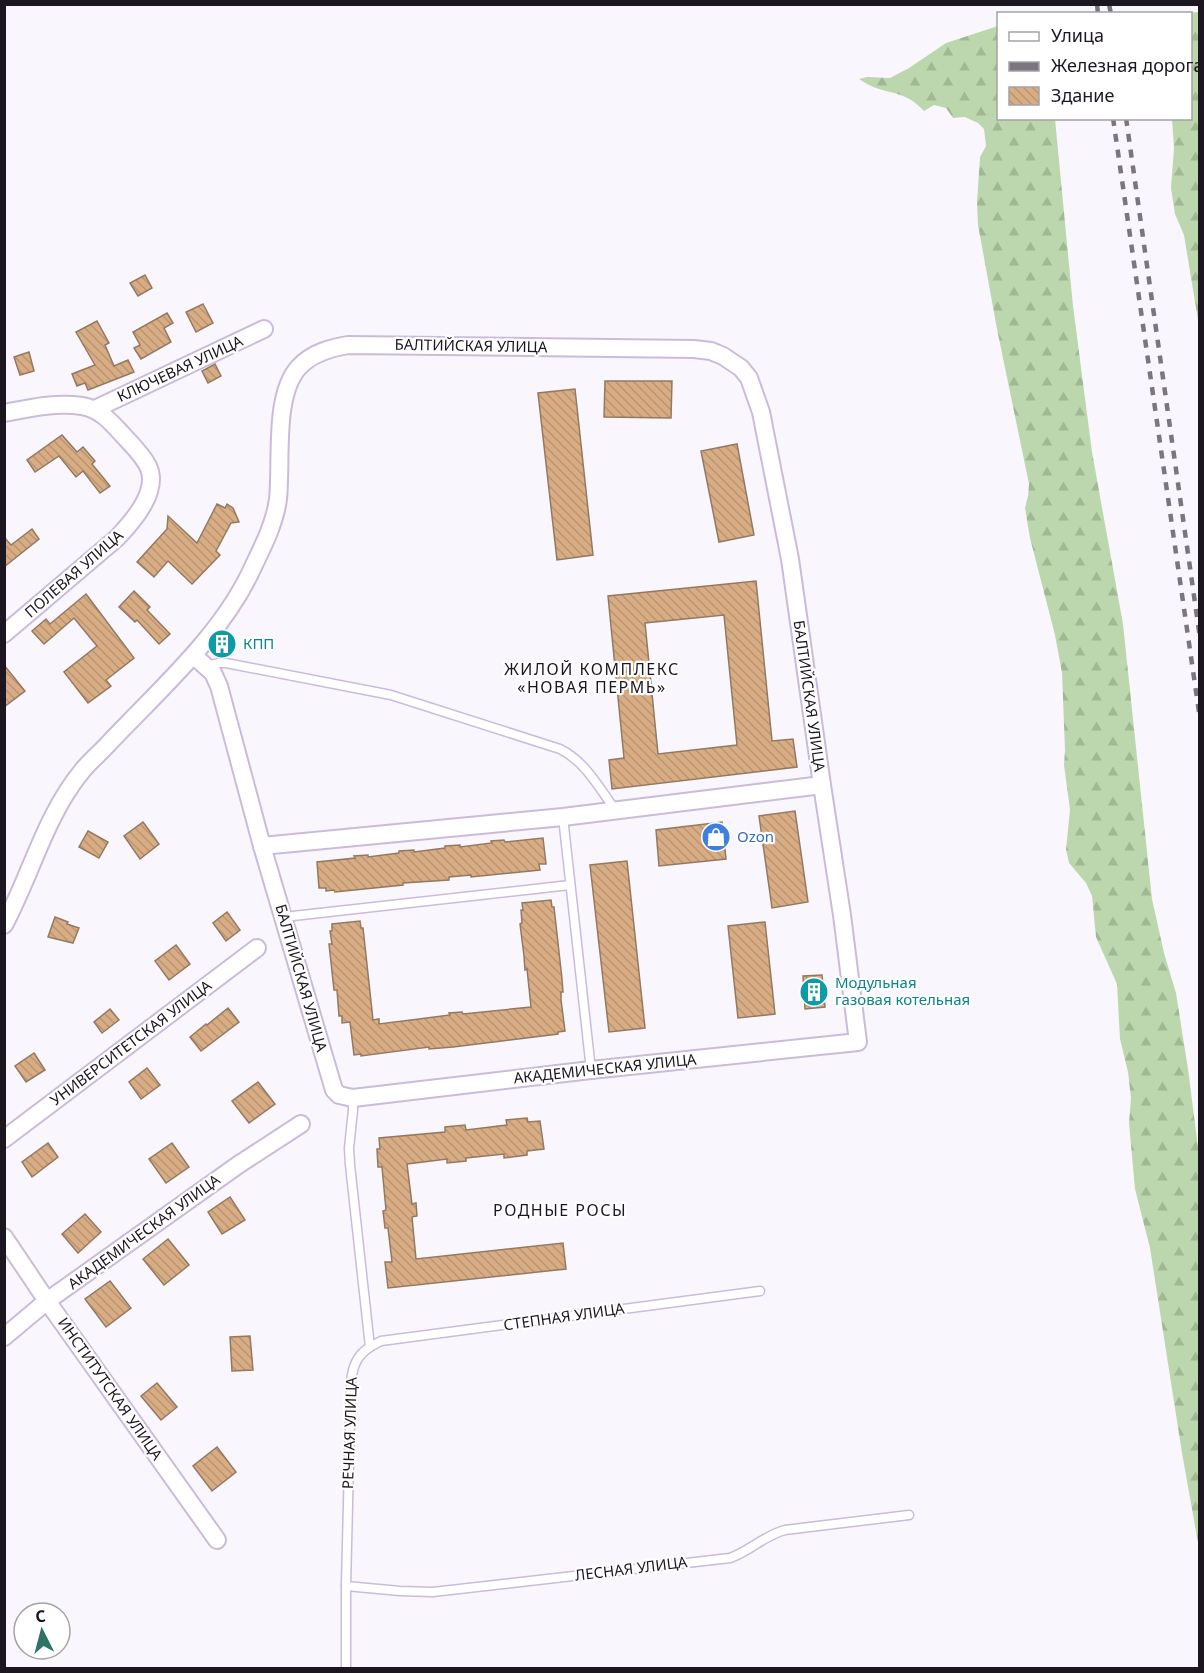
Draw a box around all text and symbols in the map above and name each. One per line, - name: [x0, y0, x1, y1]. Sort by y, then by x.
- legend: [997, 12, 1192, 120]
- text: Улица: [1051, 23, 1104, 47]
- text: Железная дорога: [1051, 53, 1203, 77]
- text: Здание: [1051, 83, 1115, 107]
- street label: КЛЮЧЕВАЯ УЛИЦА: [114, 330, 246, 406]
- street label: БАЛТИЙСКАЯ УЛИЦА: [395, 334, 548, 356]
- street label: ПОЛЕВАЯ УЛИЦА: [20, 525, 127, 622]
- street label: БАЛТИЙСКАЯ УЛИЦА: [789, 619, 831, 773]
- building icon: КПП: [206, 628, 238, 660]
- place label: КПП: [243, 633, 274, 653]
- district label: ЖИЛОЙ КОМПЛЕКС «НОВАЯ ПЕРМЬ»: [504, 658, 680, 698]
- shop icon: Ozon: [700, 821, 732, 853]
- place label: Ozon: [737, 826, 774, 846]
- street label: БАЛТИЙСКАЯ УЛИЦА: [271, 902, 333, 1054]
- place label: Модульная газовая котельная: [835, 972, 970, 1009]
- street label: УНИВЕРСИТЕТСКАЯ УЛИЦА: [46, 975, 215, 1109]
- building icon: Модульная газовая котельная: [798, 976, 830, 1008]
- street label: АКАДЕМИЧЕСКАЯ УЛИЦА: [513, 1048, 698, 1088]
- street label: АКАДЕМИЧЕСКАЯ УЛИЦА: [63, 1169, 224, 1293]
- district label: РОДНЫЕ РОСЫ: [493, 1199, 627, 1221]
- street label: СТЕПНАЯ УЛИЦА: [502, 1298, 626, 1334]
- street label: ИНСТИТУТСКАЯ УЛИЦА: [54, 1313, 168, 1464]
- street label: РЕЧНАЯ УЛИЦА: [337, 1376, 361, 1489]
- street label: ЛЕСНАЯ УЛИЦА: [574, 1551, 689, 1585]
- north arrow: [12, 1601, 72, 1661]
- text: С: [34, 1605, 47, 1628]

